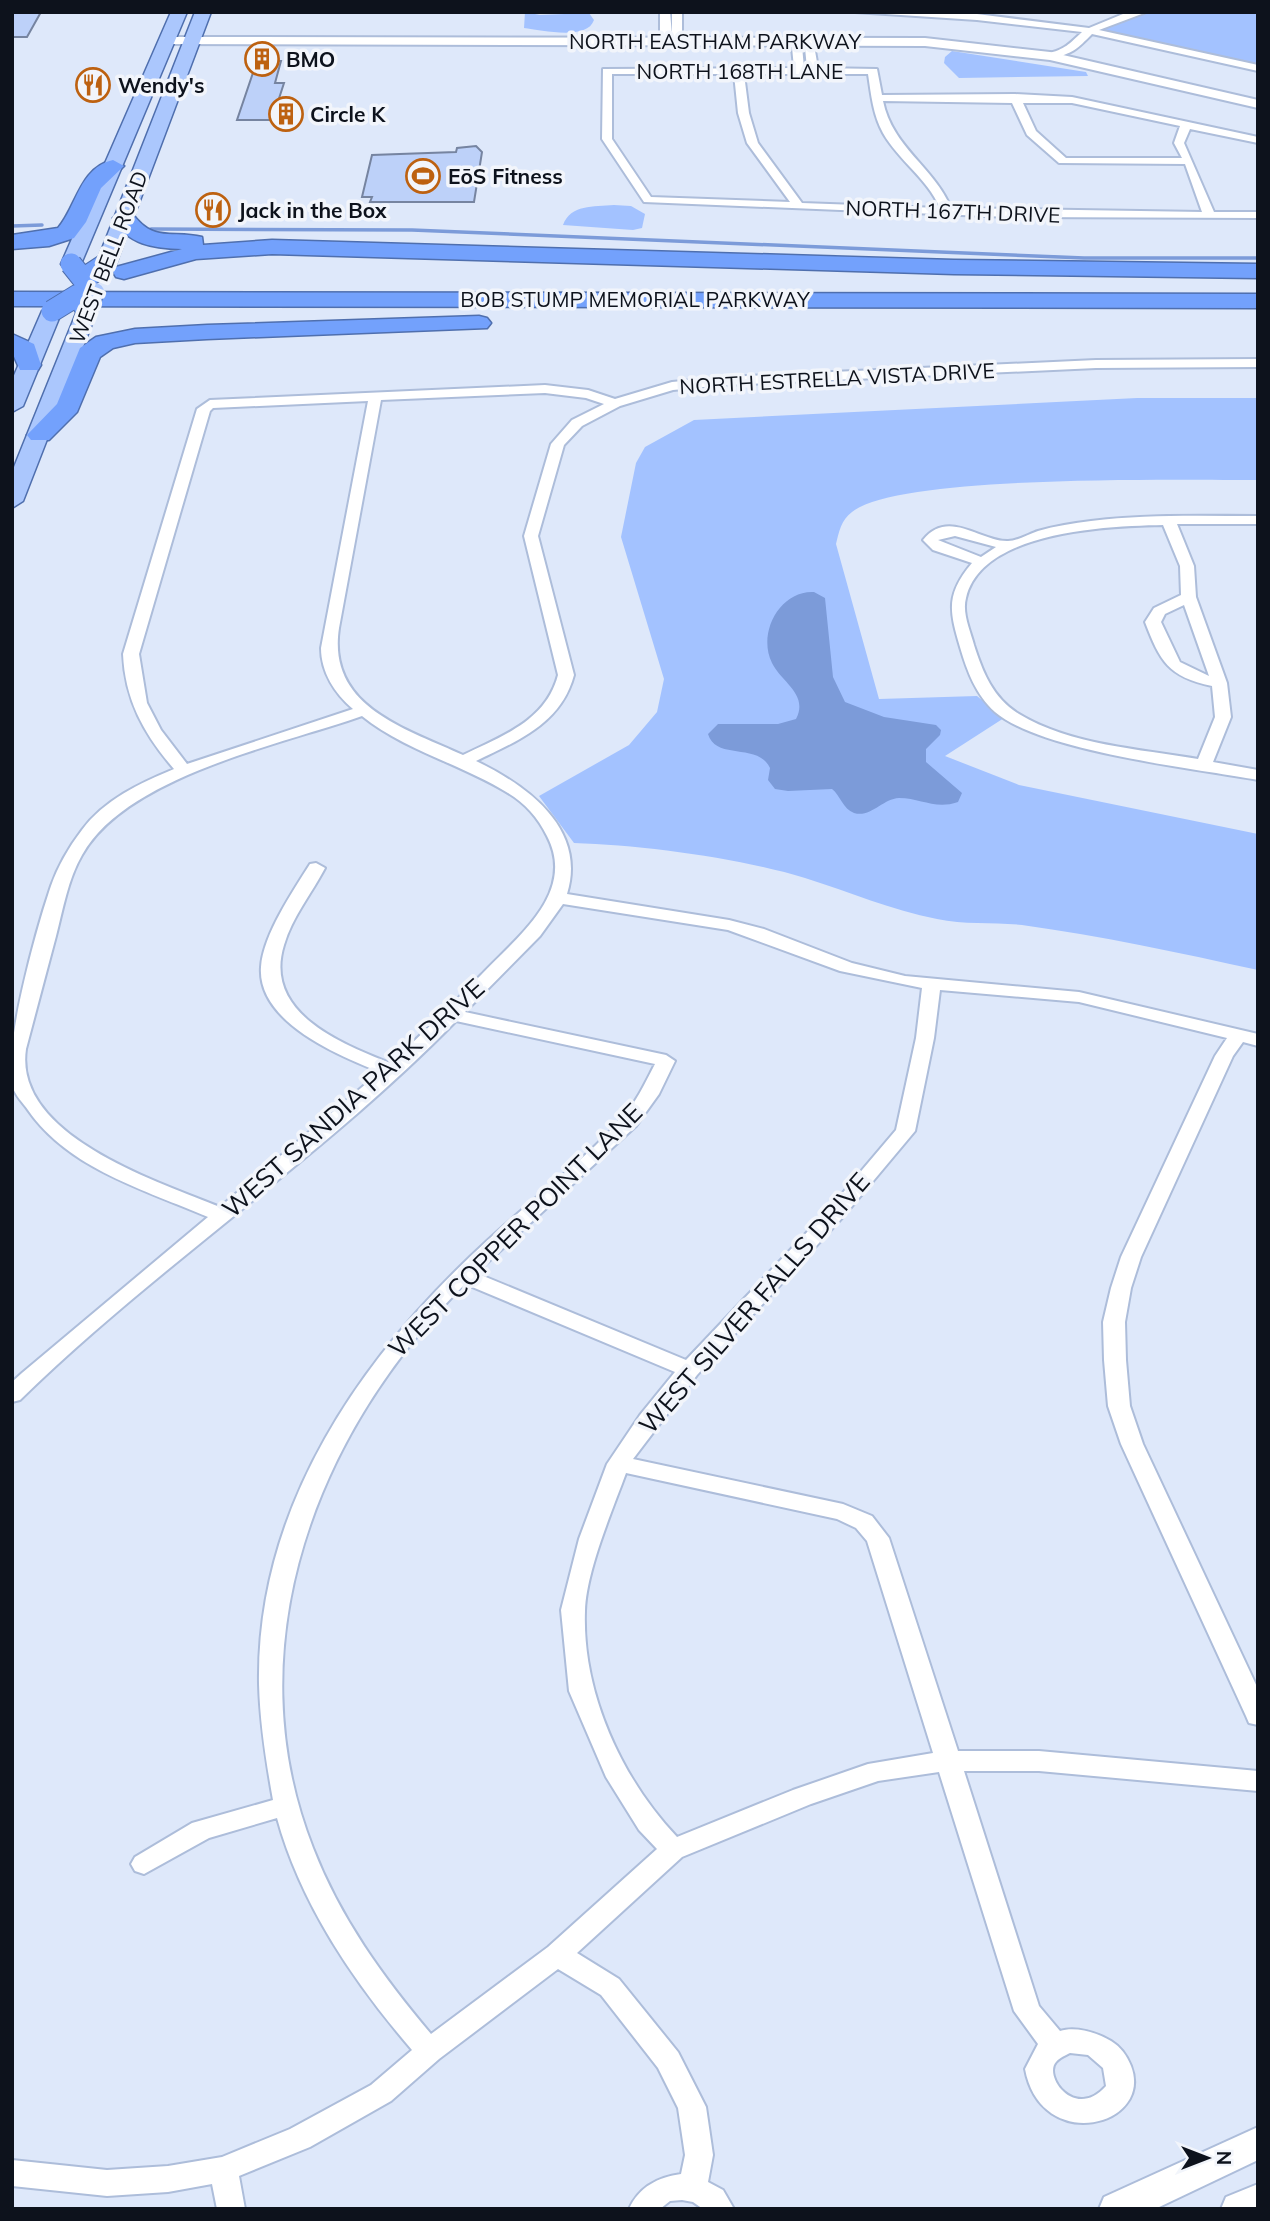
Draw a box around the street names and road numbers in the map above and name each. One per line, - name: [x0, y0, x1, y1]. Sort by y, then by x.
- street label: NORTH EASTHAM PARKWAY: [569, 28, 861, 54]
- street label: NORTH 168TH LANE: [637, 58, 843, 84]
- street label: WEST BELL ROAD: [63, 167, 153, 347]
- street label: NORTH 167TH DRIVE: [845, 194, 1061, 228]
- street label: BOB STUMP MEMORIAL PARKWAY: [460, 286, 810, 312]
- street label: NORTH ESTRELLA VISTA DRIVE: [679, 357, 995, 399]
- street label: WEST SANDIA PARK DRIVE: [215, 971, 491, 1225]
- street label: WEST COPPER POINT LANE: [381, 1096, 649, 1364]
- street label: WEST SILVER FALLS DRIVE: [631, 1165, 877, 1441]

